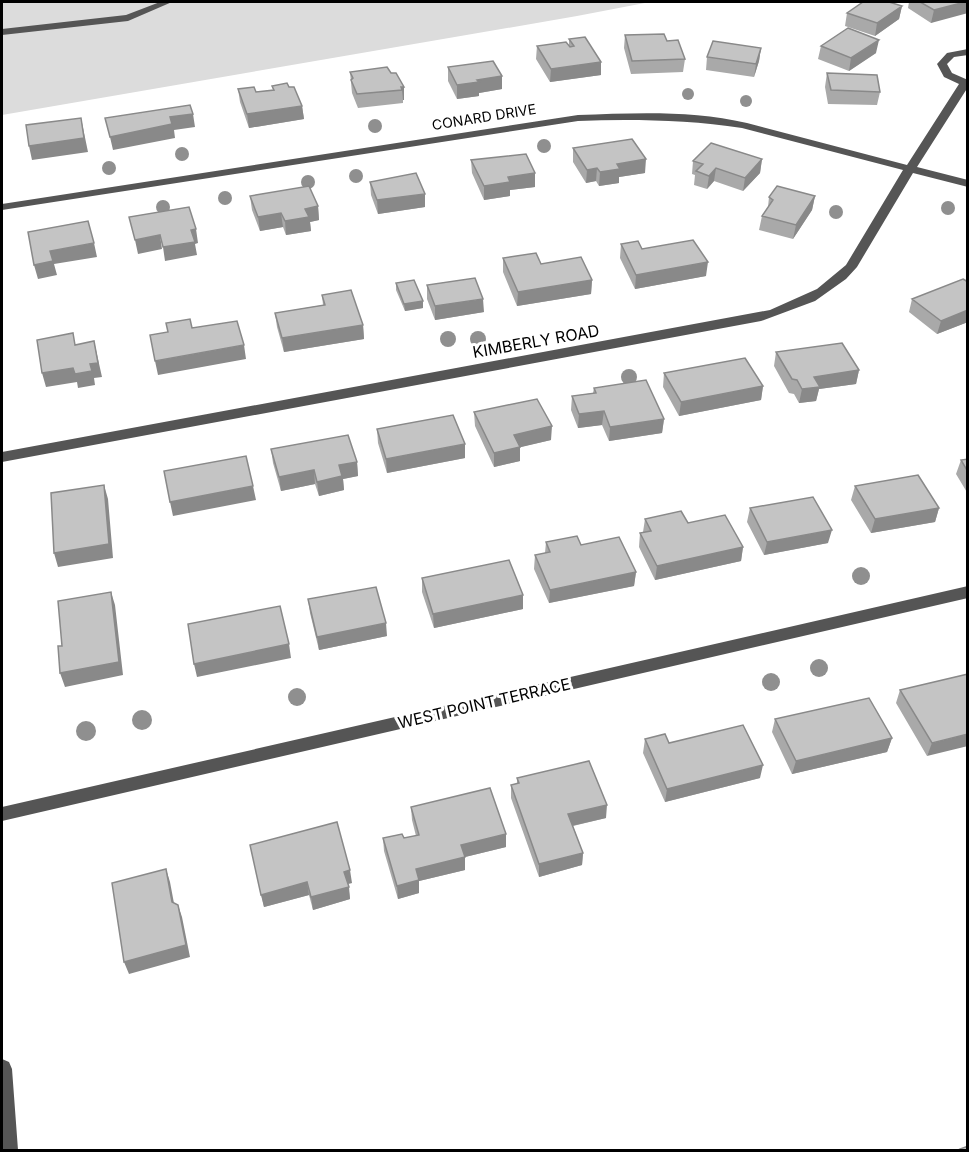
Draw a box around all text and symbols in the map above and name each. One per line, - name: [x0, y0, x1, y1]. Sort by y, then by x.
- street label: CONARD DRIVE: [431, 100, 537, 133]
- street label: KIMBERLY ROAD: [471, 320, 601, 362]
- street label: WEST POINT TERRACE: [396, 673, 572, 733]

